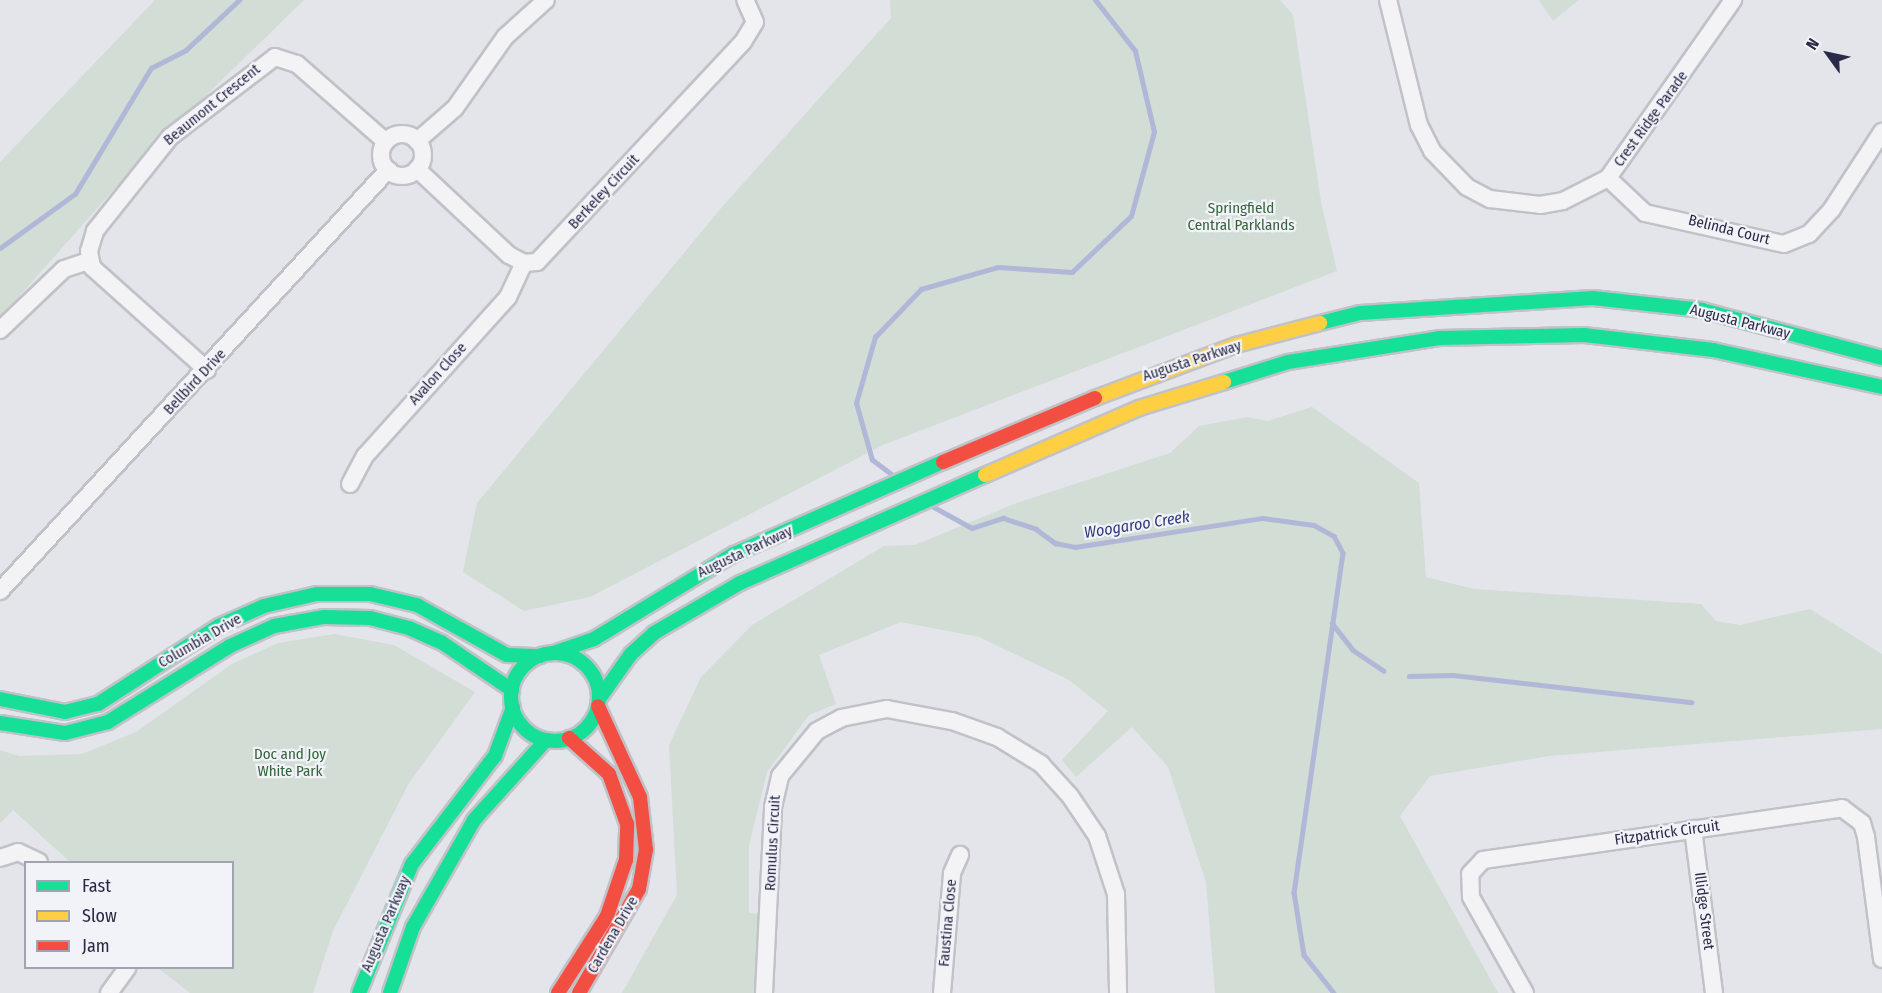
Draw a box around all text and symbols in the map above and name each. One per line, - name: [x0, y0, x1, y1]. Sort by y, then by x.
- north arrow: [1798, 24, 1858, 84]
- text: N: [1802, 35, 1823, 53]
- street label: Beaumont Crescent: [160, 61, 264, 149]
- street label: Crest Ridge Parade: [1610, 68, 1692, 170]
- street label: Berkeley Circuit: [565, 151, 643, 233]
- park label: Springfield Central Parklands: [1187, 199, 1295, 234]
- street label: Belinda Court: [1686, 211, 1772, 249]
- street label: Augusta Parkway: [1688, 301, 1792, 343]
- street label: Augusta Parkway: [1140, 337, 1244, 385]
- street label: Avalon Close: [405, 339, 471, 409]
- street label: Bellbird Drive: [160, 345, 230, 419]
- water label: Woogaroo Creek: [1083, 507, 1191, 543]
- street label: Augusta Parkway: [695, 522, 795, 582]
- street label: Columbia Drive: [155, 610, 245, 672]
- park label: Doc and Joy White Park: [254, 745, 326, 780]
- street label: Romulus Circuit: [762, 795, 784, 891]
- street label: Fitzpatrick Circuit: [1613, 817, 1721, 849]
- legend: [24, 861, 234, 969]
- street label: Illidge Street: [1690, 871, 1718, 951]
- street label: Augusta Parkway: [358, 873, 414, 975]
- text: Fast: [82, 875, 111, 897]
- street label: Faustina Close: [935, 878, 961, 968]
- street label: Cardena Drive: [584, 893, 642, 977]
- text: Slow: [82, 905, 117, 927]
- text: Jam: [82, 935, 110, 957]

